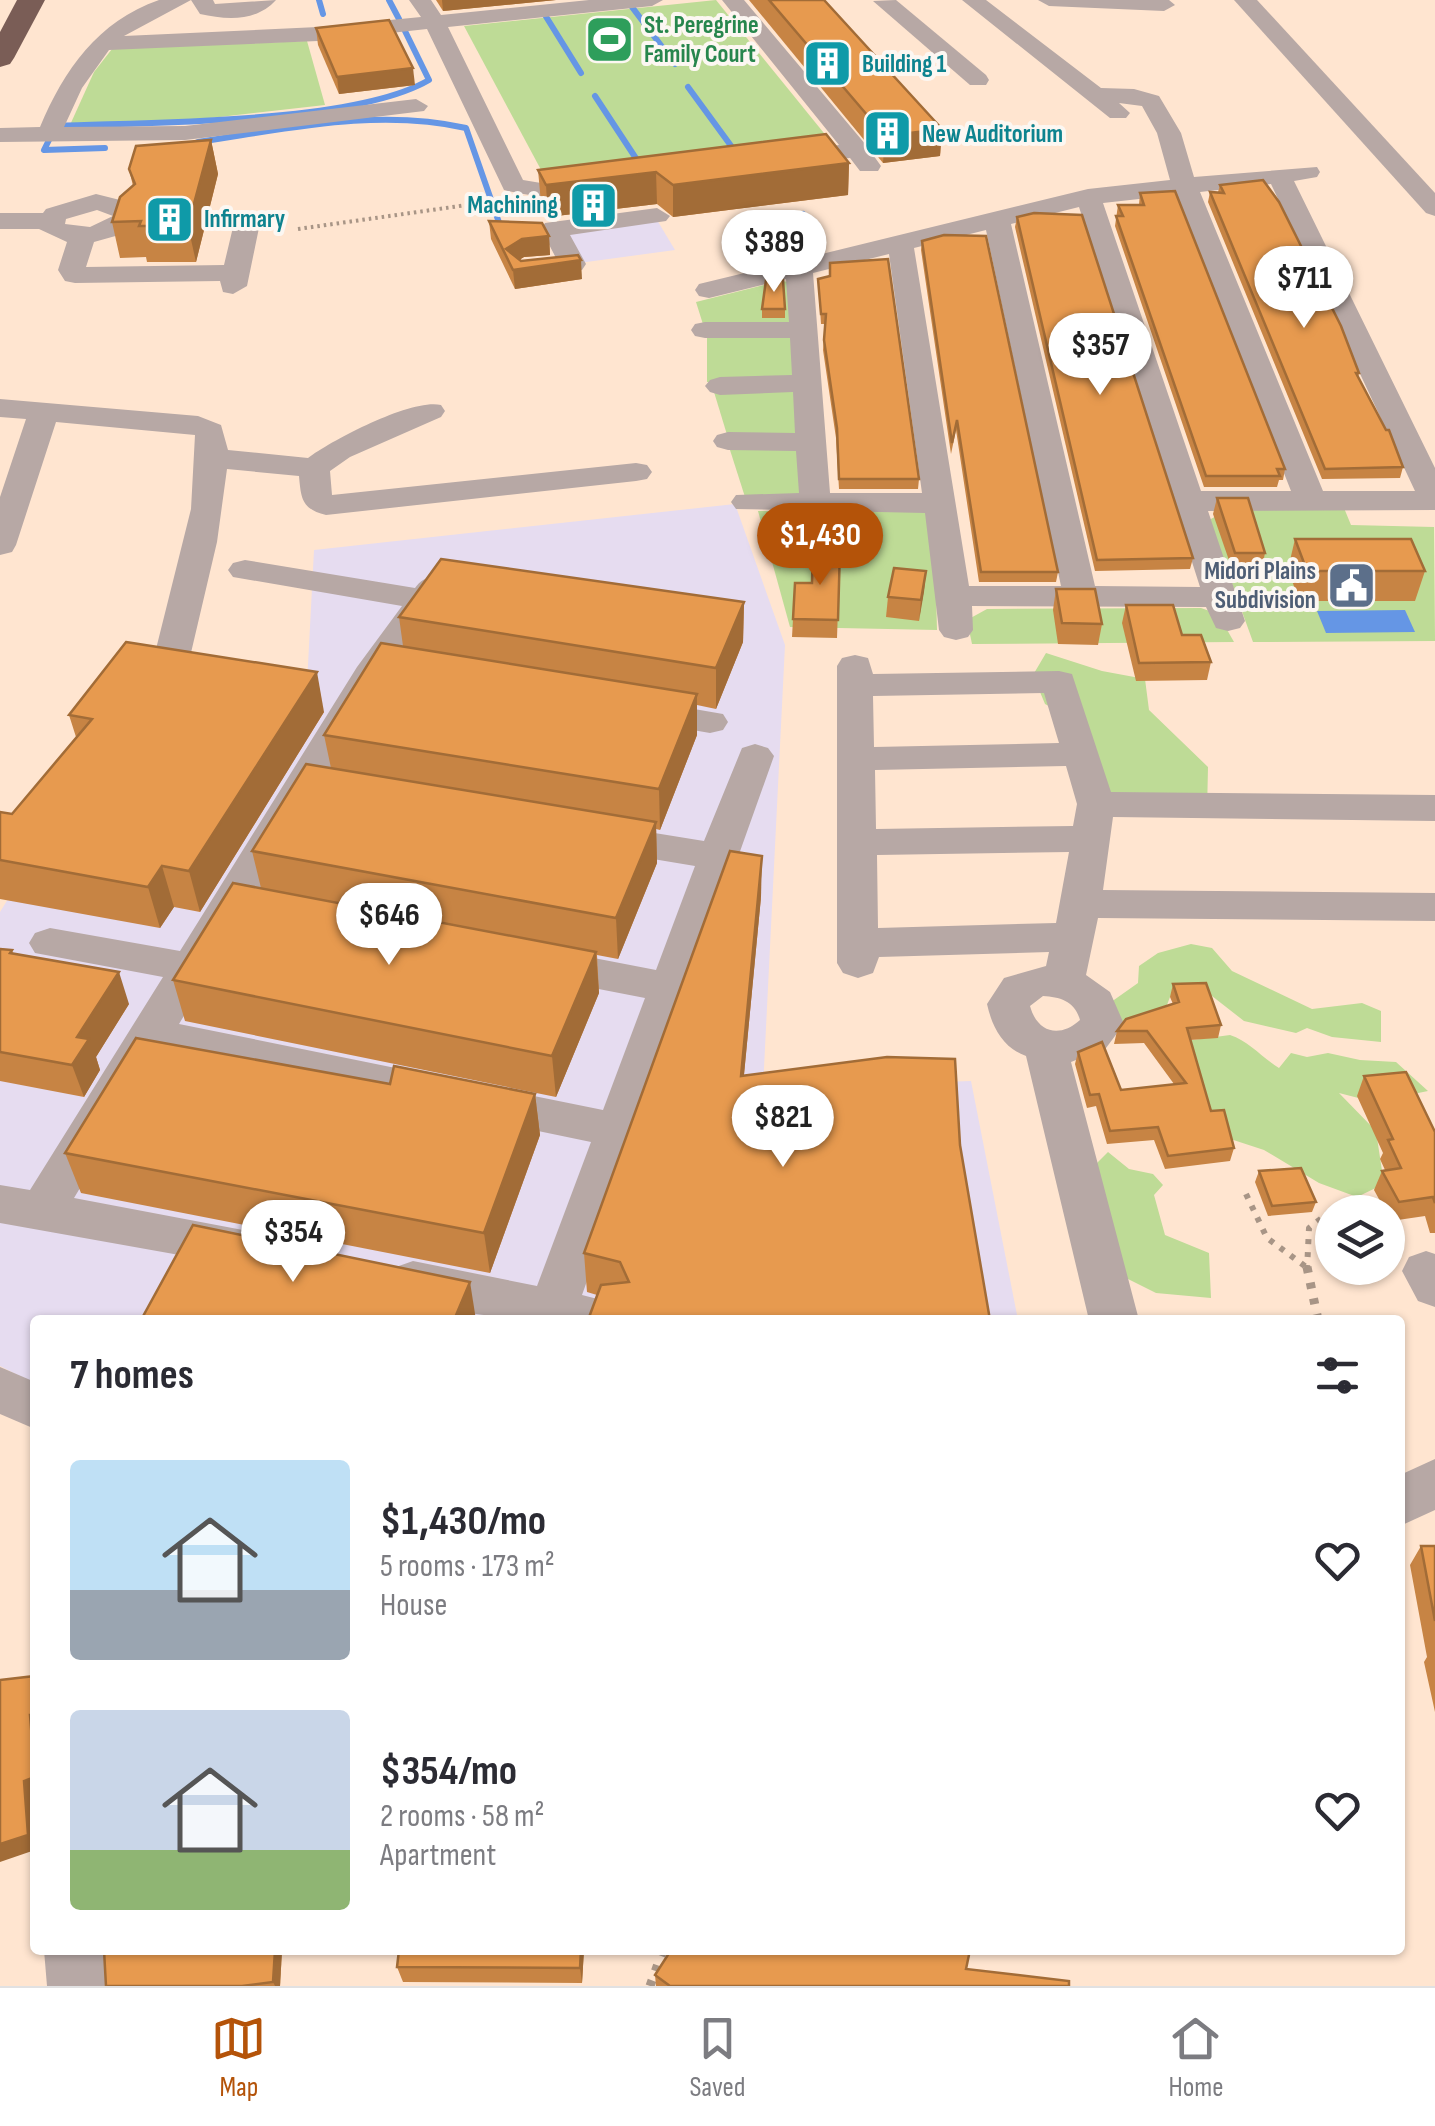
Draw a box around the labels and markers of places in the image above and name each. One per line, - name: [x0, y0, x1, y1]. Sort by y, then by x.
- place label: St. Peregrine Family Court: [644, 10, 759, 70]
- sports icon: St. Peregrine Family Court: [583, 13, 635, 65]
- building icon: Building 1: [801, 38, 853, 90]
- place label: Building 1: [862, 49, 946, 80]
- building icon: New Auditorium: [861, 108, 913, 160]
- place label: New Auditorium: [922, 119, 1063, 150]
- building icon: Machining: [567, 179, 619, 231]
- place label: Machining: [467, 190, 558, 221]
- building icon: Infirmary: [143, 193, 195, 245]
- place label: Infirmary: [204, 204, 286, 235]
- pin: $389: [715, 210, 833, 295]
- pin: $711: [1245, 246, 1363, 331]
- pin: $357: [1041, 313, 1159, 398]
- pin: $1,430: [739, 503, 901, 588]
- place label: Midori Plains Subdivision: [1204, 556, 1316, 616]
- public building icon: Midori Plains Subdivision: [1325, 559, 1377, 611]
- pin: $646: [330, 883, 448, 968]
- pin: $821: [724, 1085, 842, 1170]
- pin: $354: [234, 1200, 352, 1285]

